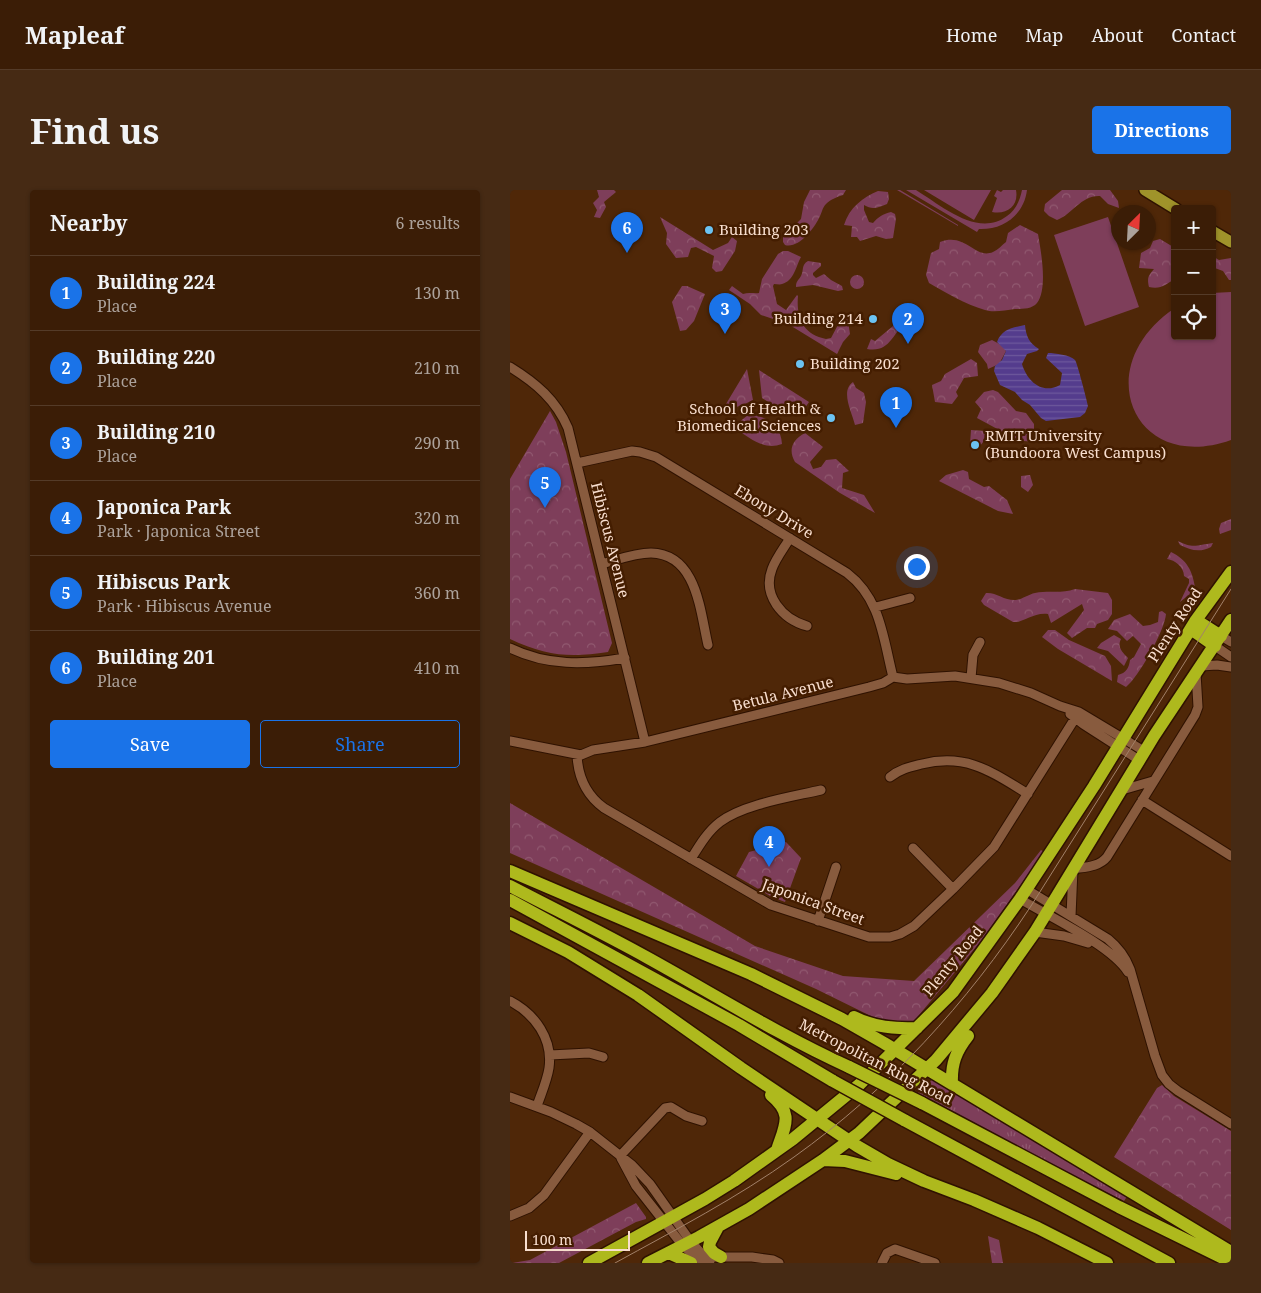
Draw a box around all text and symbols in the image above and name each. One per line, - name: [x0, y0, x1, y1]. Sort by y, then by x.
- text: Mapleaf: [25, 18, 124, 51]
- text: Home: [946, 23, 997, 47]
- text: Map: [1025, 23, 1063, 47]
- text: About: [1091, 23, 1143, 47]
- text: Contact: [1171, 23, 1236, 47]
- button: Directions: [1092, 106, 1231, 154]
- text: Find us: [30, 107, 159, 154]
- north arrow: [1111, 205, 1156, 250]
- map controls: [1171, 205, 1216, 340]
- button: +: [1171, 205, 1216, 250]
- text: Nearby: [50, 209, 128, 237]
- text: 6 results: [396, 212, 460, 234]
- pin: 6: [611, 212, 643, 253]
- place label: Building 203: [719, 219, 809, 239]
- marker: Building 203: [703, 224, 715, 236]
- button: −: [1171, 250, 1216, 295]
- text: Building 224: [97, 269, 215, 295]
- text: 1: [61, 282, 71, 304]
- text: 130 m: [414, 282, 460, 304]
- pin: 3: [709, 293, 741, 334]
- text: Place: [97, 295, 137, 317]
- button: locate: [1171, 295, 1216, 340]
- pin: 2: [892, 303, 924, 344]
- place label: Building 214: [773, 308, 864, 328]
- marker: Building 214: [867, 313, 879, 325]
- text: Building 220: [97, 344, 215, 370]
- place label: Building 202: [810, 353, 900, 373]
- text: 2: [61, 357, 71, 379]
- text: 210 m: [414, 357, 460, 379]
- marker: Building 202: [794, 358, 806, 370]
- text: Place: [97, 370, 137, 392]
- pin: 1: [880, 387, 912, 428]
- place label: School of Health & Biomedical Sciences: [677, 398, 821, 435]
- marker: School of Health & Biomedical Sciences: [825, 412, 837, 424]
- text: Building 210: [97, 419, 215, 445]
- place label: RMIT University (Bundoora West Campus): [985, 425, 1166, 462]
- text: 3: [61, 432, 71, 454]
- text: 290 m: [414, 432, 460, 454]
- marker: RMIT University (Bundoora West Campus): [969, 439, 981, 451]
- text: Place: [97, 445, 137, 467]
- pin: 5: [529, 467, 561, 508]
- street label: Hibiscus Avenue: [587, 480, 635, 600]
- street label: Ebony Drive: [731, 480, 818, 542]
- text: Japonica Park: [97, 494, 231, 520]
- text: 4: [61, 507, 71, 529]
- text: 320 m: [414, 507, 460, 529]
- text: Park · Japonica Street: [97, 520, 260, 542]
- your location: [904, 554, 930, 580]
- text: Hibiscus Park: [97, 569, 230, 595]
- text: 5: [61, 582, 71, 604]
- text: 360 m: [414, 582, 460, 604]
- street label: Plenty Road: [1143, 583, 1206, 666]
- text: Park · Hibiscus Avenue: [97, 595, 271, 617]
- text: Building 201: [97, 644, 215, 670]
- text: 6: [61, 657, 71, 679]
- text: 410 m: [414, 657, 460, 679]
- text: Place: [97, 670, 137, 692]
- street label: Betula Avenue: [730, 671, 835, 715]
- button: Save: [50, 720, 250, 768]
- button: Share: [260, 720, 460, 768]
- pin: 4: [753, 826, 785, 867]
- street label: Japonica Street: [758, 873, 867, 929]
- street label: Plenty Road: [918, 921, 987, 1000]
- street label: Metropolitan Ring Road: [796, 1014, 957, 1109]
- scale bar: [525, 1228, 630, 1251]
- text: 100 m: [532, 1230, 572, 1249]

